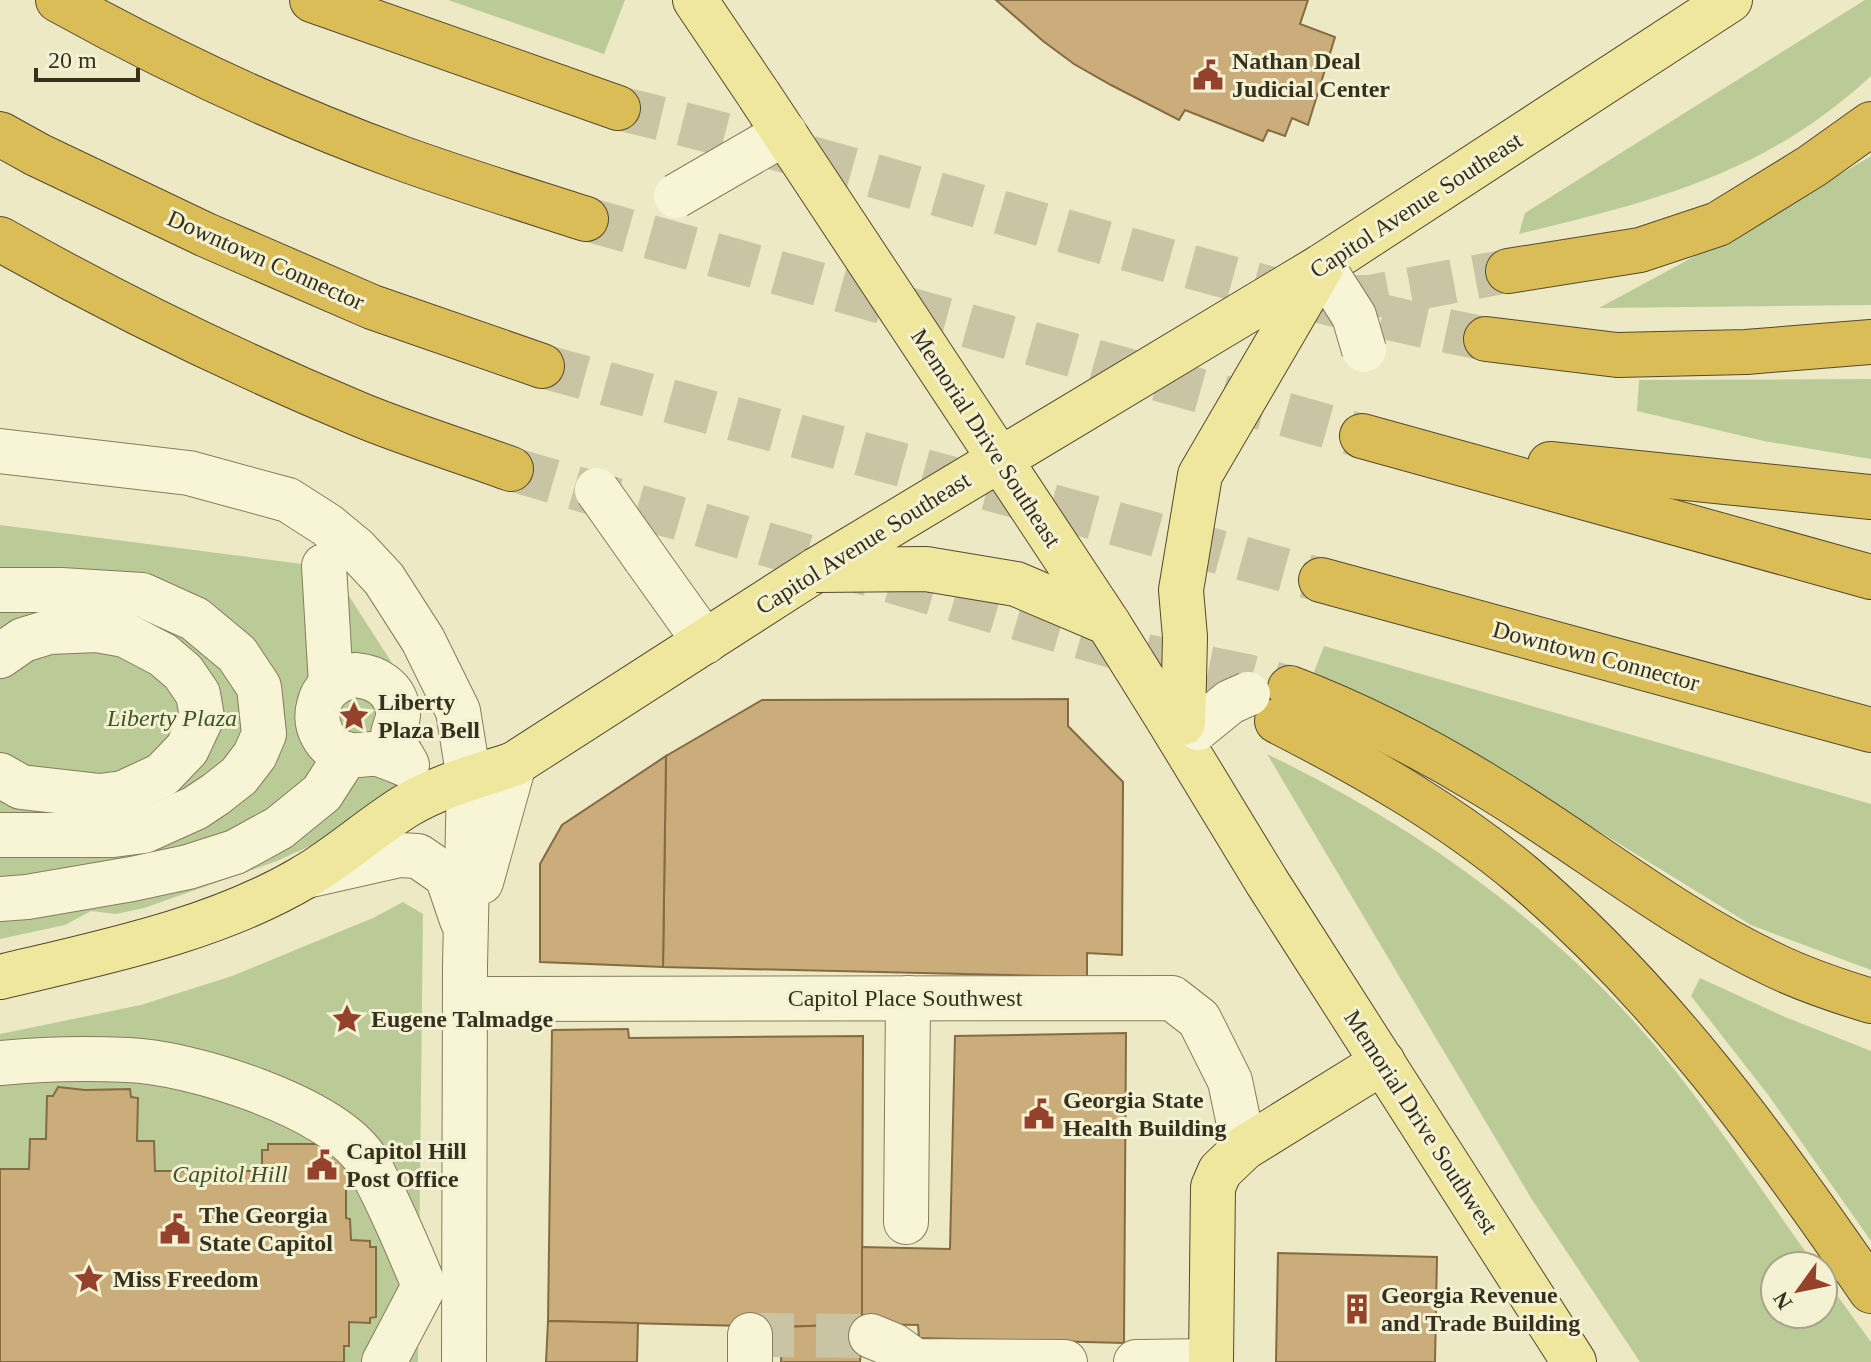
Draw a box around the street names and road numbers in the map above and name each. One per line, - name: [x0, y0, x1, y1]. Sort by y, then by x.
- street label: Capitol Avenue Southeast: [1305, 127, 1527, 283]
- street label: Downtown Connector: [164, 205, 368, 315]
- street label: Memorial Drive Southeast: [906, 324, 1066, 552]
- street label: Capitol Avenue Southeast: [751, 466, 975, 620]
- street label: Downtown Connector: [1490, 616, 1702, 696]
- street label: Capitol Place Southwest: [788, 985, 1023, 1011]
- street label: Memorial Drive Southwest: [1339, 1005, 1503, 1239]

